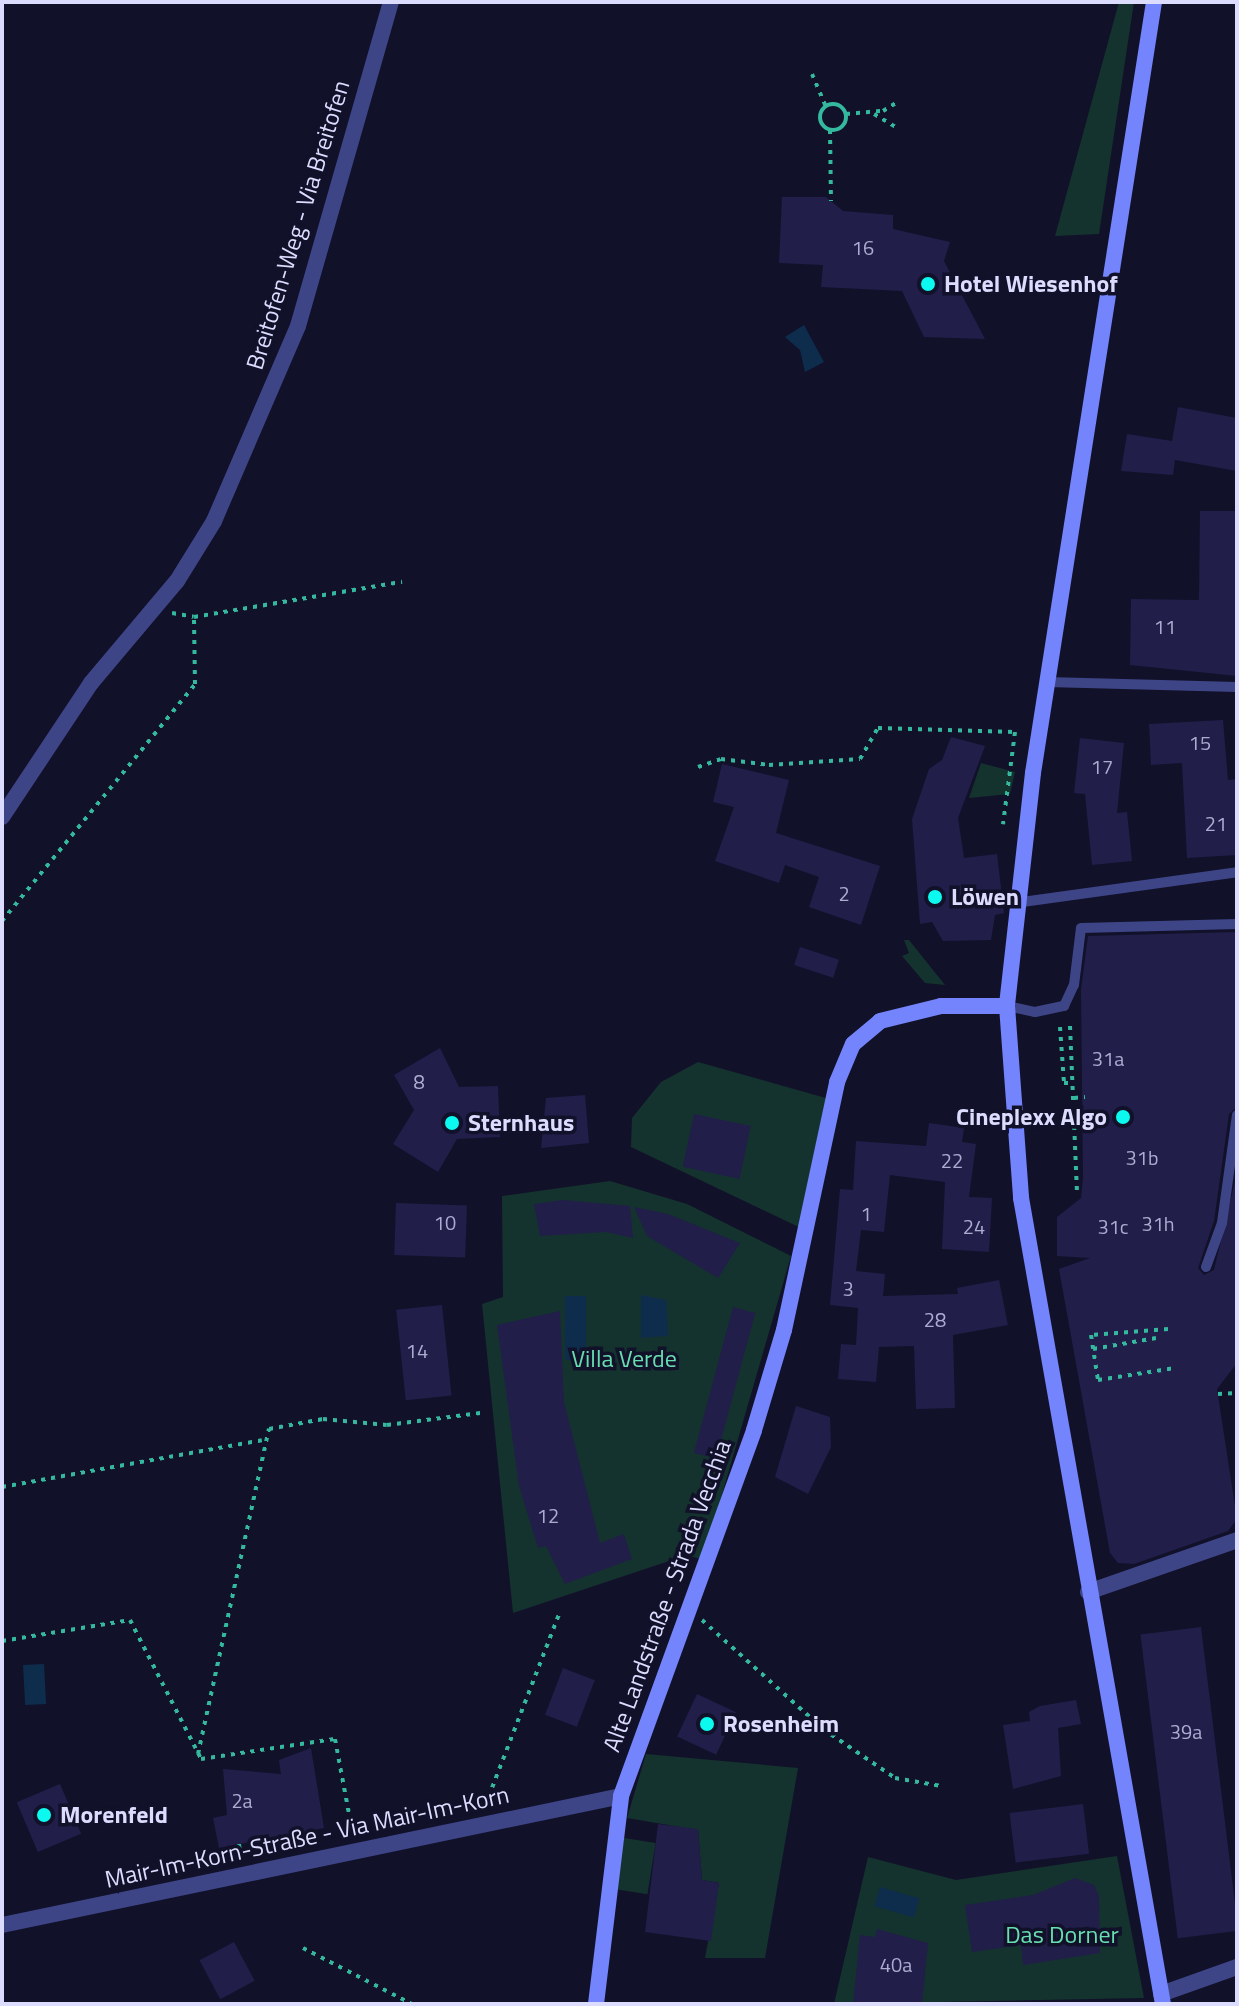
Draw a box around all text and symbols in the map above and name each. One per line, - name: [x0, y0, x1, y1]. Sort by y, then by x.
- street label: Breitofen-Weg - Via Breitofen: [240, 77, 356, 373]
- house number: 16: [852, 235, 874, 259]
- place label: Hotel Wiesenhof: [944, 270, 1118, 298]
- marker: Hotel Wiesenhof: [919, 275, 937, 293]
- house number: 11: [1154, 614, 1176, 638]
- house number: 15: [1189, 730, 1211, 754]
- house number: 17: [1091, 754, 1113, 778]
- house number: 21: [1205, 811, 1227, 835]
- house number: 2: [838, 881, 850, 905]
- place label: Löwen: [951, 883, 1019, 911]
- marker: Löwen: [926, 888, 944, 906]
- house number: 31a: [1092, 1046, 1124, 1070]
- house number: 8: [413, 1069, 425, 1093]
- place label: Cineplexx Algo: [956, 1103, 1107, 1131]
- marker: Cineplexx Algo: [1114, 1108, 1132, 1126]
- place label: Sternhaus: [468, 1109, 574, 1137]
- marker: Sternhaus: [443, 1114, 461, 1132]
- house number: 31b: [1126, 1145, 1158, 1169]
- house number: 22: [941, 1148, 963, 1172]
- house number: 1: [860, 1201, 872, 1225]
- house number: 10: [434, 1210, 456, 1234]
- house number: 31h: [1141, 1211, 1175, 1235]
- house number: 24: [963, 1214, 985, 1238]
- house number: 31c: [1097, 1214, 1129, 1238]
- house number: 3: [842, 1276, 854, 1300]
- house number: 28: [924, 1307, 946, 1331]
- house number: 14: [406, 1338, 428, 1362]
- park label: Villa Verde: [571, 1345, 677, 1373]
- street label: Alte Landstraße - Strada Vecchia: [597, 1436, 737, 1756]
- house number: 12: [537, 1503, 559, 1527]
- place label: Rosenheim: [723, 1710, 839, 1738]
- marker: Rosenheim: [698, 1715, 716, 1733]
- house number: 39a: [1170, 1719, 1202, 1743]
- street label: Mair-Im-Korn-Straße - Via Mair-Im-Korn: [102, 1780, 512, 1894]
- house number: 2a: [231, 1788, 253, 1812]
- place label: Morenfeld: [60, 1801, 168, 1829]
- marker: Morenfeld: [35, 1806, 53, 1824]
- park label: Das Dorner: [1005, 1921, 1119, 1949]
- house number: 40a: [880, 1952, 912, 1976]

